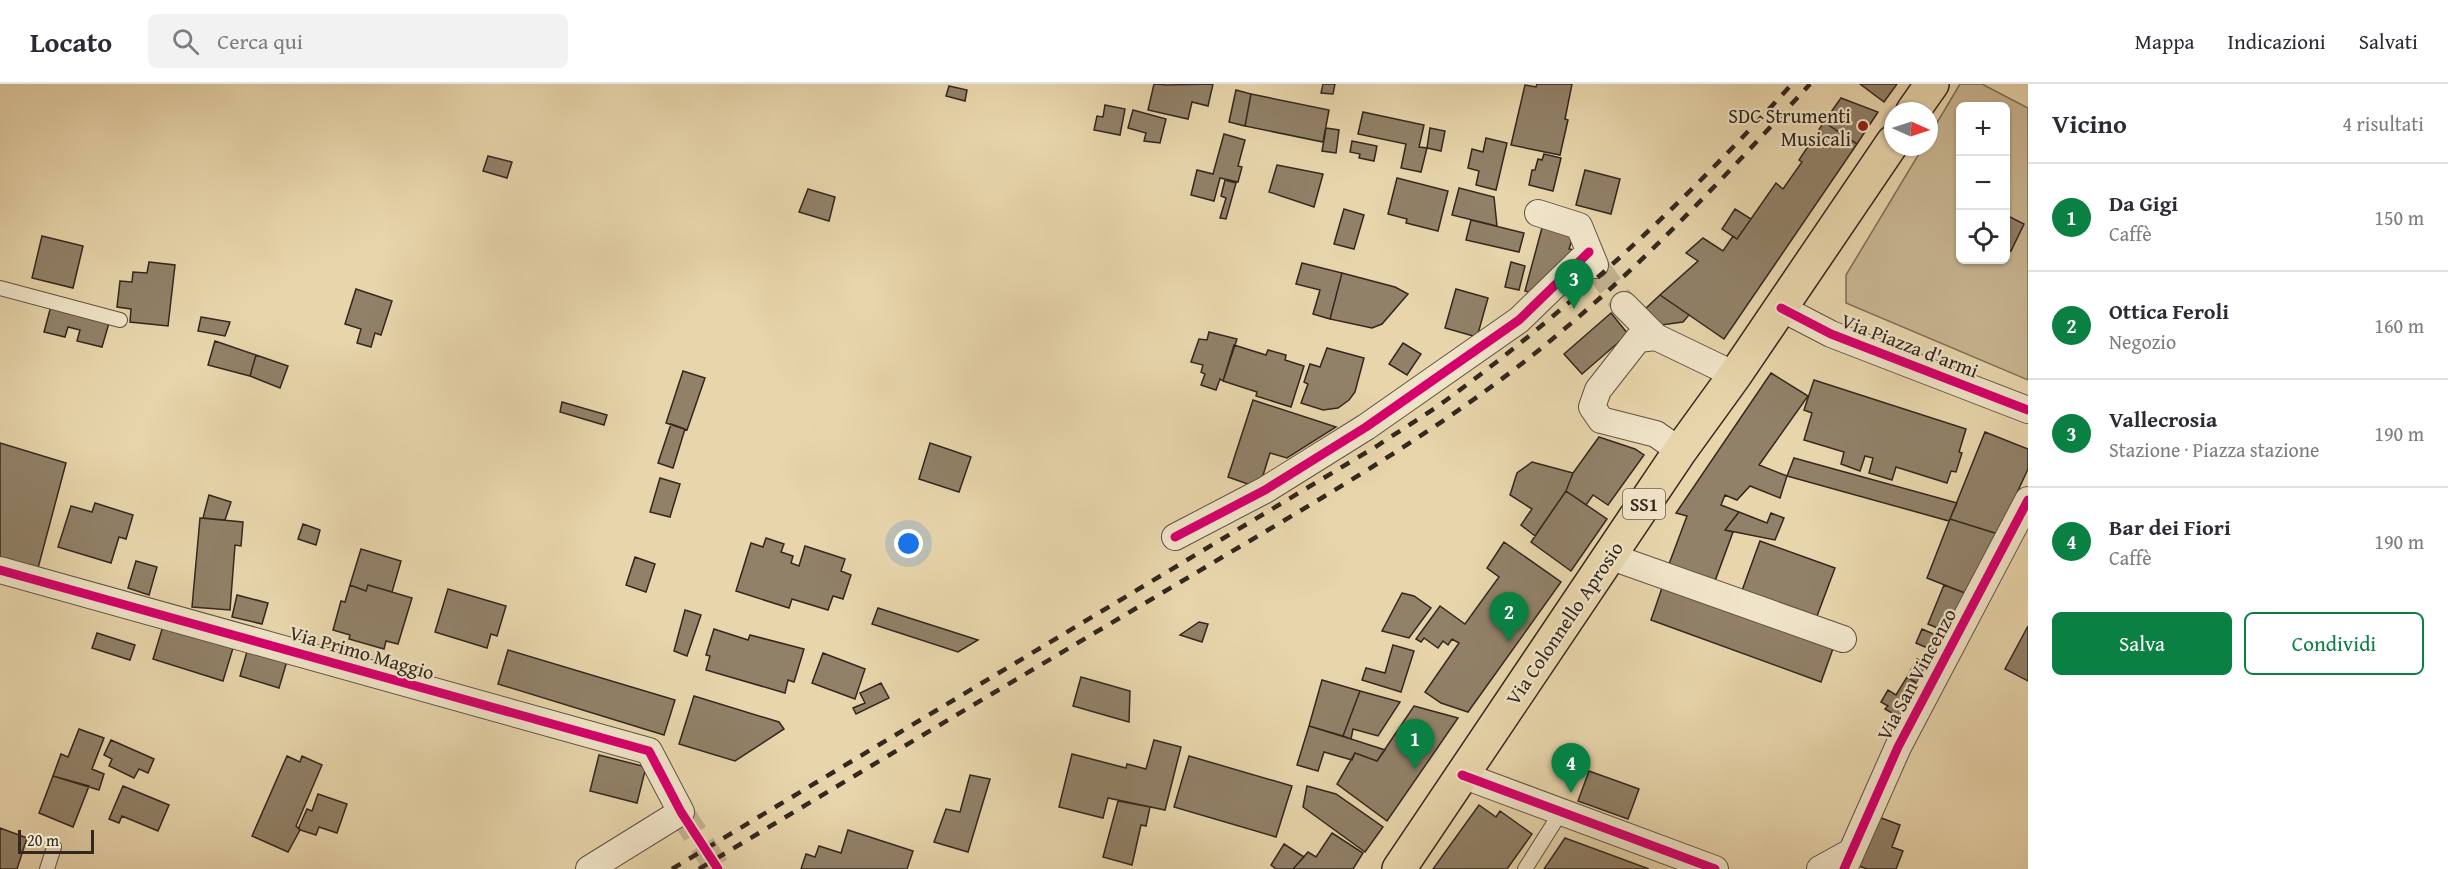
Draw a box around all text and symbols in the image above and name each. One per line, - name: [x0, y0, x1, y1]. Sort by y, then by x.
- search box: [148, 14, 568, 68]
- text: Locato: [30, 21, 112, 62]
- icon: search: [169, 25, 202, 58]
- text: Cerca qui: [217, 25, 303, 57]
- text: Mappa: [2135, 26, 2195, 57]
- text: Indicazioni: [2228, 26, 2326, 57]
- text: Salvati: [2359, 26, 2418, 57]
- place label: SDC Strumenti Musicali: [1728, 101, 1851, 153]
- north arrow: [1884, 102, 1938, 156]
- map controls: [1956, 102, 2010, 264]
- button: +: [1956, 102, 2010, 156]
- text: Vicino: [2052, 104, 2127, 143]
- text: 4 risultati: [2343, 109, 2424, 138]
- marker: SDC Strumenti Musicali: [1856, 119, 1870, 133]
- button: −: [1956, 156, 2010, 210]
- text: Da Gigi: [2109, 187, 2178, 219]
- text: 1: [2066, 203, 2077, 232]
- text: 150 m: [2374, 203, 2424, 232]
- button: locate: [1956, 210, 2010, 264]
- text: Caffè: [2109, 219, 2152, 248]
- pin: 3: [1554, 260, 1594, 309]
- text: Ottica Feroli: [2109, 295, 2229, 327]
- street label: Via Piazza d'armi: [1837, 305, 1983, 385]
- text: 2: [2066, 311, 2077, 340]
- text: 160 m: [2374, 311, 2424, 340]
- text: Negozio: [2109, 327, 2176, 356]
- text: Vallecrosia: [2109, 403, 2217, 435]
- text: 3: [2066, 419, 2077, 448]
- text: 190 m: [2374, 419, 2424, 448]
- text: Stazione · Piazza stazione: [2109, 435, 2319, 464]
- road number: SS1: [1623, 489, 1665, 519]
- text: Bar dei Fiori: [2109, 511, 2231, 543]
- text: 4: [2066, 527, 2077, 556]
- text: 190 m: [2374, 527, 2424, 556]
- your location: [894, 529, 923, 558]
- street label: Via Colonnello Aprosio: [1498, 535, 1630, 711]
- text: Caffè: [2109, 543, 2152, 572]
- pin: 2: [1490, 592, 1528, 642]
- street label: Via San Vincenzo: [1869, 603, 1963, 745]
- button: Salva: [2052, 612, 2232, 675]
- button: Condividi: [2244, 612, 2424, 675]
- street label: Via Primo Maggio: [286, 617, 438, 687]
- pin: 1: [1396, 720, 1434, 769]
- pin: 4: [1552, 744, 1590, 793]
- scale bar: [18, 827, 94, 854]
- text: 20 m: [27, 828, 59, 852]

